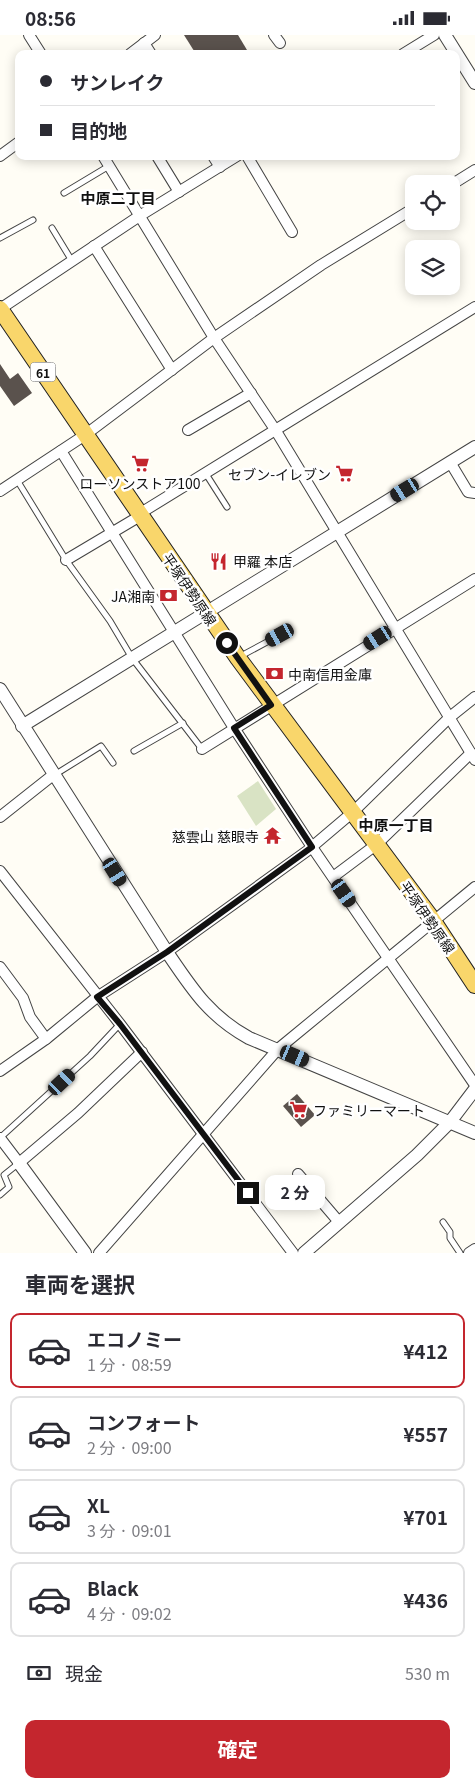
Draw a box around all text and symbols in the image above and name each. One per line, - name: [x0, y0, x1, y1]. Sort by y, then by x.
- text: 08:56: [25, 4, 76, 31]
- text: サンレイク: [70, 68, 165, 95]
- text: 目的地: [70, 116, 127, 143]
- map controls: [405, 175, 460, 295]
- button: locate: [405, 175, 460, 230]
- district label: 中原二丁目: [80, 187, 156, 208]
- button: layers: [405, 240, 460, 295]
- road number: 61: [30, 363, 56, 382]
- supermarket icon: ローソンストア100: [130, 453, 150, 473]
- place label: セブン-イレブン: [228, 464, 331, 484]
- supermarket icon: セブン-イレブン: [335, 464, 355, 484]
- place label: ローソンストア100: [79, 473, 201, 493]
- car: [388, 476, 421, 504]
- street label: 平塚伊勢原線: [158, 549, 222, 629]
- restaurant icon: 甲羅 本店: [209, 551, 229, 571]
- place label: 甲羅 本店: [233, 551, 292, 571]
- place label: JA湘南: [111, 586, 155, 606]
- bank icon: JA湘南: [159, 586, 179, 606]
- car: [263, 621, 296, 649]
- car: [361, 624, 394, 652]
- route start: [216, 632, 238, 654]
- bank icon: 中南信用金庫: [264, 664, 284, 684]
- place label: 中南信用金庫: [288, 664, 372, 684]
- district label: 中原一丁目: [358, 814, 434, 835]
- place label: 慈雲山 慈眼寺: [172, 826, 259, 846]
- temple icon: 慈雲山 慈眼寺: [263, 826, 283, 846]
- car: [100, 855, 129, 889]
- car: [329, 876, 358, 910]
- street label: 平塚伊勢原線: [396, 877, 460, 957]
- car: [278, 1043, 311, 1069]
- car: [45, 1066, 78, 1098]
- supermarket icon: ファミリーマート: [289, 1100, 309, 1120]
- place label: ファミリーマート: [313, 1100, 425, 1120]
- callout: 2 分: [266, 1175, 326, 1211]
- text: 2 分: [280, 1180, 310, 1204]
- route end: [237, 1182, 259, 1204]
- text: 車両を選択: [25, 1267, 135, 1299]
- text: エコノミー: [87, 1325, 182, 1352]
- icon: car: [27, 1328, 72, 1373]
- text: ¥412: [403, 1337, 448, 1364]
- text: 1 分 · 08:59: [87, 1352, 172, 1376]
- text: コンフォート: [87, 1408, 200, 1435]
- icon: car: [27, 1411, 72, 1456]
- text: ¥557: [403, 1420, 448, 1447]
- text: 2 分 · 09:00: [87, 1435, 172, 1459]
- text: XL: [87, 1491, 110, 1518]
- icon: car: [27, 1494, 72, 1539]
- text: ¥701: [403, 1503, 448, 1530]
- text: 3 分 · 09:01: [87, 1518, 172, 1542]
- text: Black: [87, 1574, 139, 1601]
- icon: car: [27, 1577, 72, 1622]
- text: ¥436: [403, 1586, 448, 1613]
- text: 4 分 · 09:02: [87, 1601, 172, 1625]
- icon: cash: [25, 1659, 53, 1687]
- text: 現金: [65, 1659, 103, 1686]
- text: 530 m: [405, 1661, 450, 1685]
- button: 確定: [25, 1720, 450, 1778]

